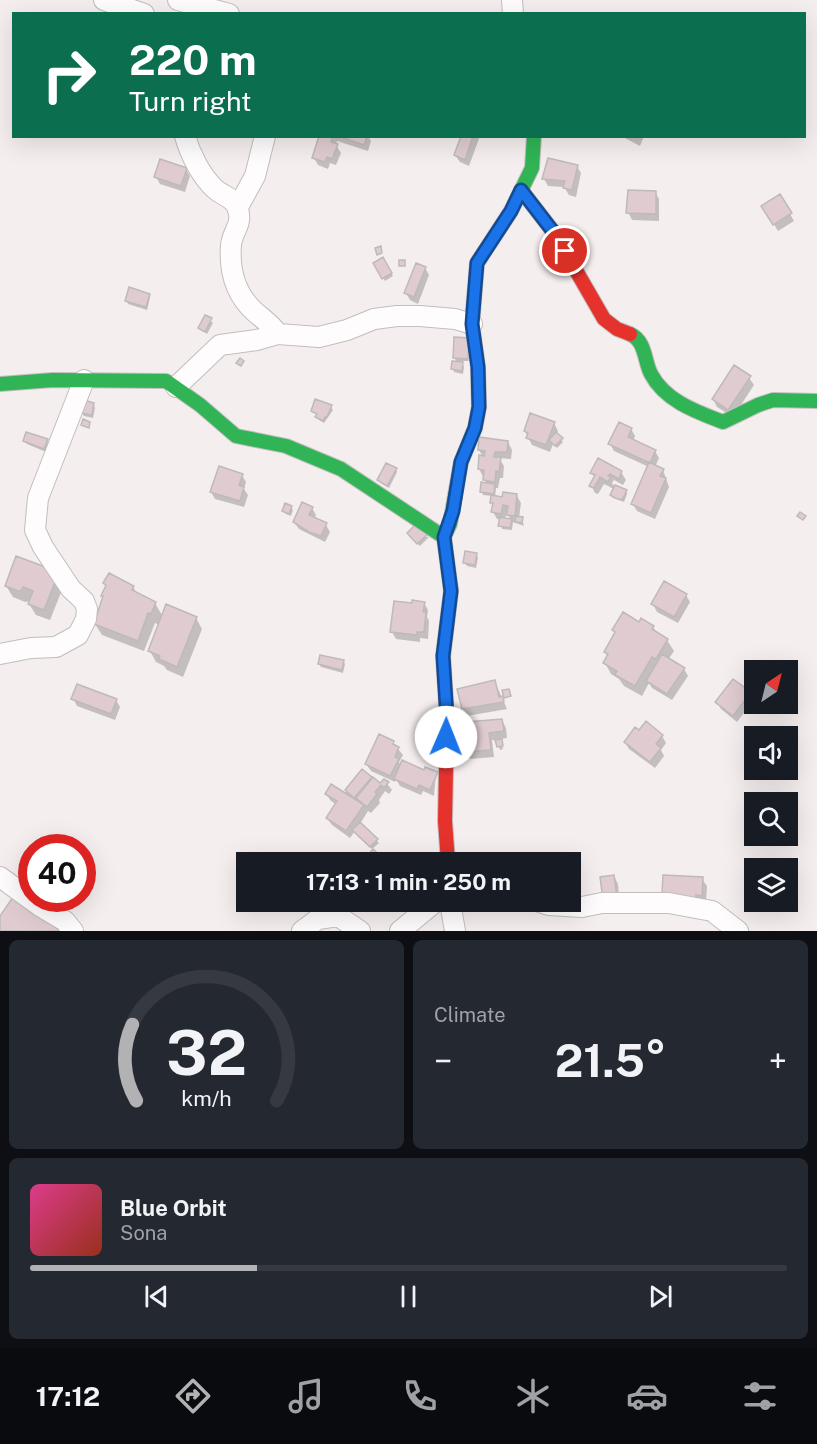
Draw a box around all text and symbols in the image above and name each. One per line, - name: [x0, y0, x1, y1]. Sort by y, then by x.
- text: 220 m: [129, 35, 257, 84]
- icon: right: [30, 36, 108, 114]
- text: Turn right: [129, 85, 252, 117]
- pin: [539, 225, 590, 276]
- icon: arrive: [548, 234, 581, 267]
- north arrow: [744, 660, 798, 714]
- map controls: [744, 660, 798, 912]
- position arrow: [414, 705, 478, 769]
- button: sound: [744, 726, 798, 780]
- button: search: [744, 792, 798, 846]
- speed limit sign: 40: [18, 834, 96, 912]
- button: layers: [744, 858, 798, 912]
- text: 17:13 · 1 min · 250 m: [306, 869, 511, 895]
- text: Climate: [434, 1003, 506, 1027]
- text: 32: [166, 1016, 247, 1089]
- text: 21.5°: [555, 1034, 666, 1087]
- text: −: [434, 1042, 452, 1080]
- text: +: [769, 1042, 787, 1080]
- text: km/h: [181, 1087, 232, 1112]
- text: Blue Orbit: [120, 1195, 227, 1221]
- text: Sona: [120, 1221, 167, 1245]
- icon: previous: [140, 1280, 173, 1313]
- icon: pause: [392, 1280, 425, 1313]
- icon: next: [644, 1280, 677, 1313]
- icon: directions: [172, 1375, 214, 1417]
- icon: music: [285, 1375, 327, 1417]
- icon: phone: [399, 1375, 441, 1417]
- icon: climate: [512, 1375, 554, 1417]
- icon: car: [626, 1375, 668, 1417]
- icon: filters: [739, 1375, 781, 1417]
- text: 17:12: [36, 1380, 100, 1412]

